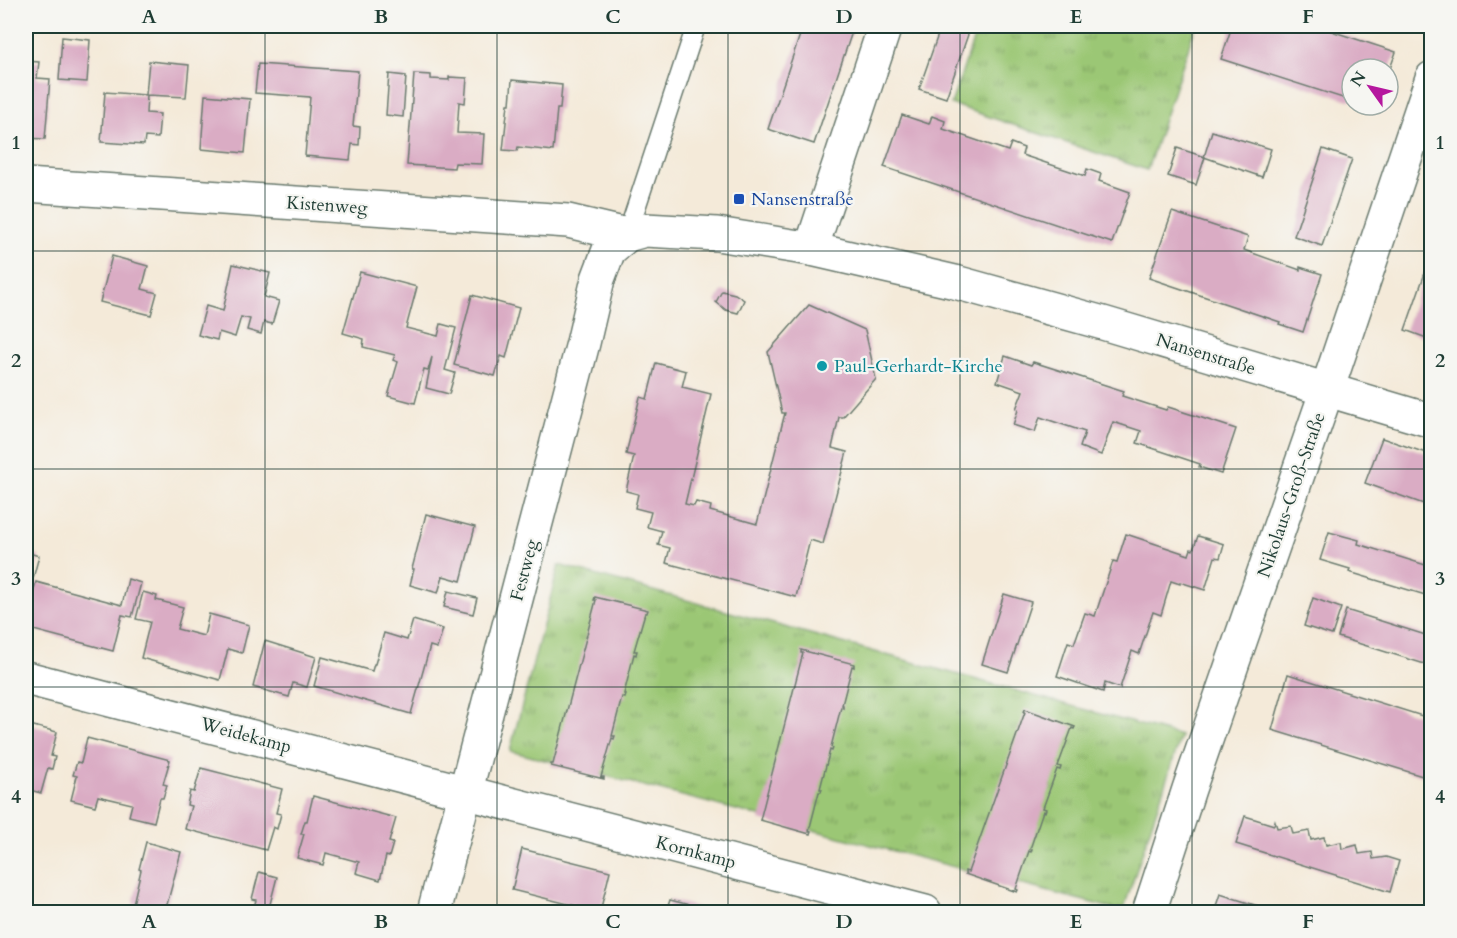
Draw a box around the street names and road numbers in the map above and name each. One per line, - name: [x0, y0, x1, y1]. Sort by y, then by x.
- street label: Kistenweg: [286, 190, 369, 221]
- street label: Nansenstraße: [1153, 328, 1259, 381]
- street label: Nikolaus-Groß-Straße: [1251, 409, 1332, 581]
- street label: Festweg: [504, 536, 545, 604]
- street label: Weidekamp: [197, 711, 294, 760]
- street label: Kornkamp: [653, 830, 739, 875]

